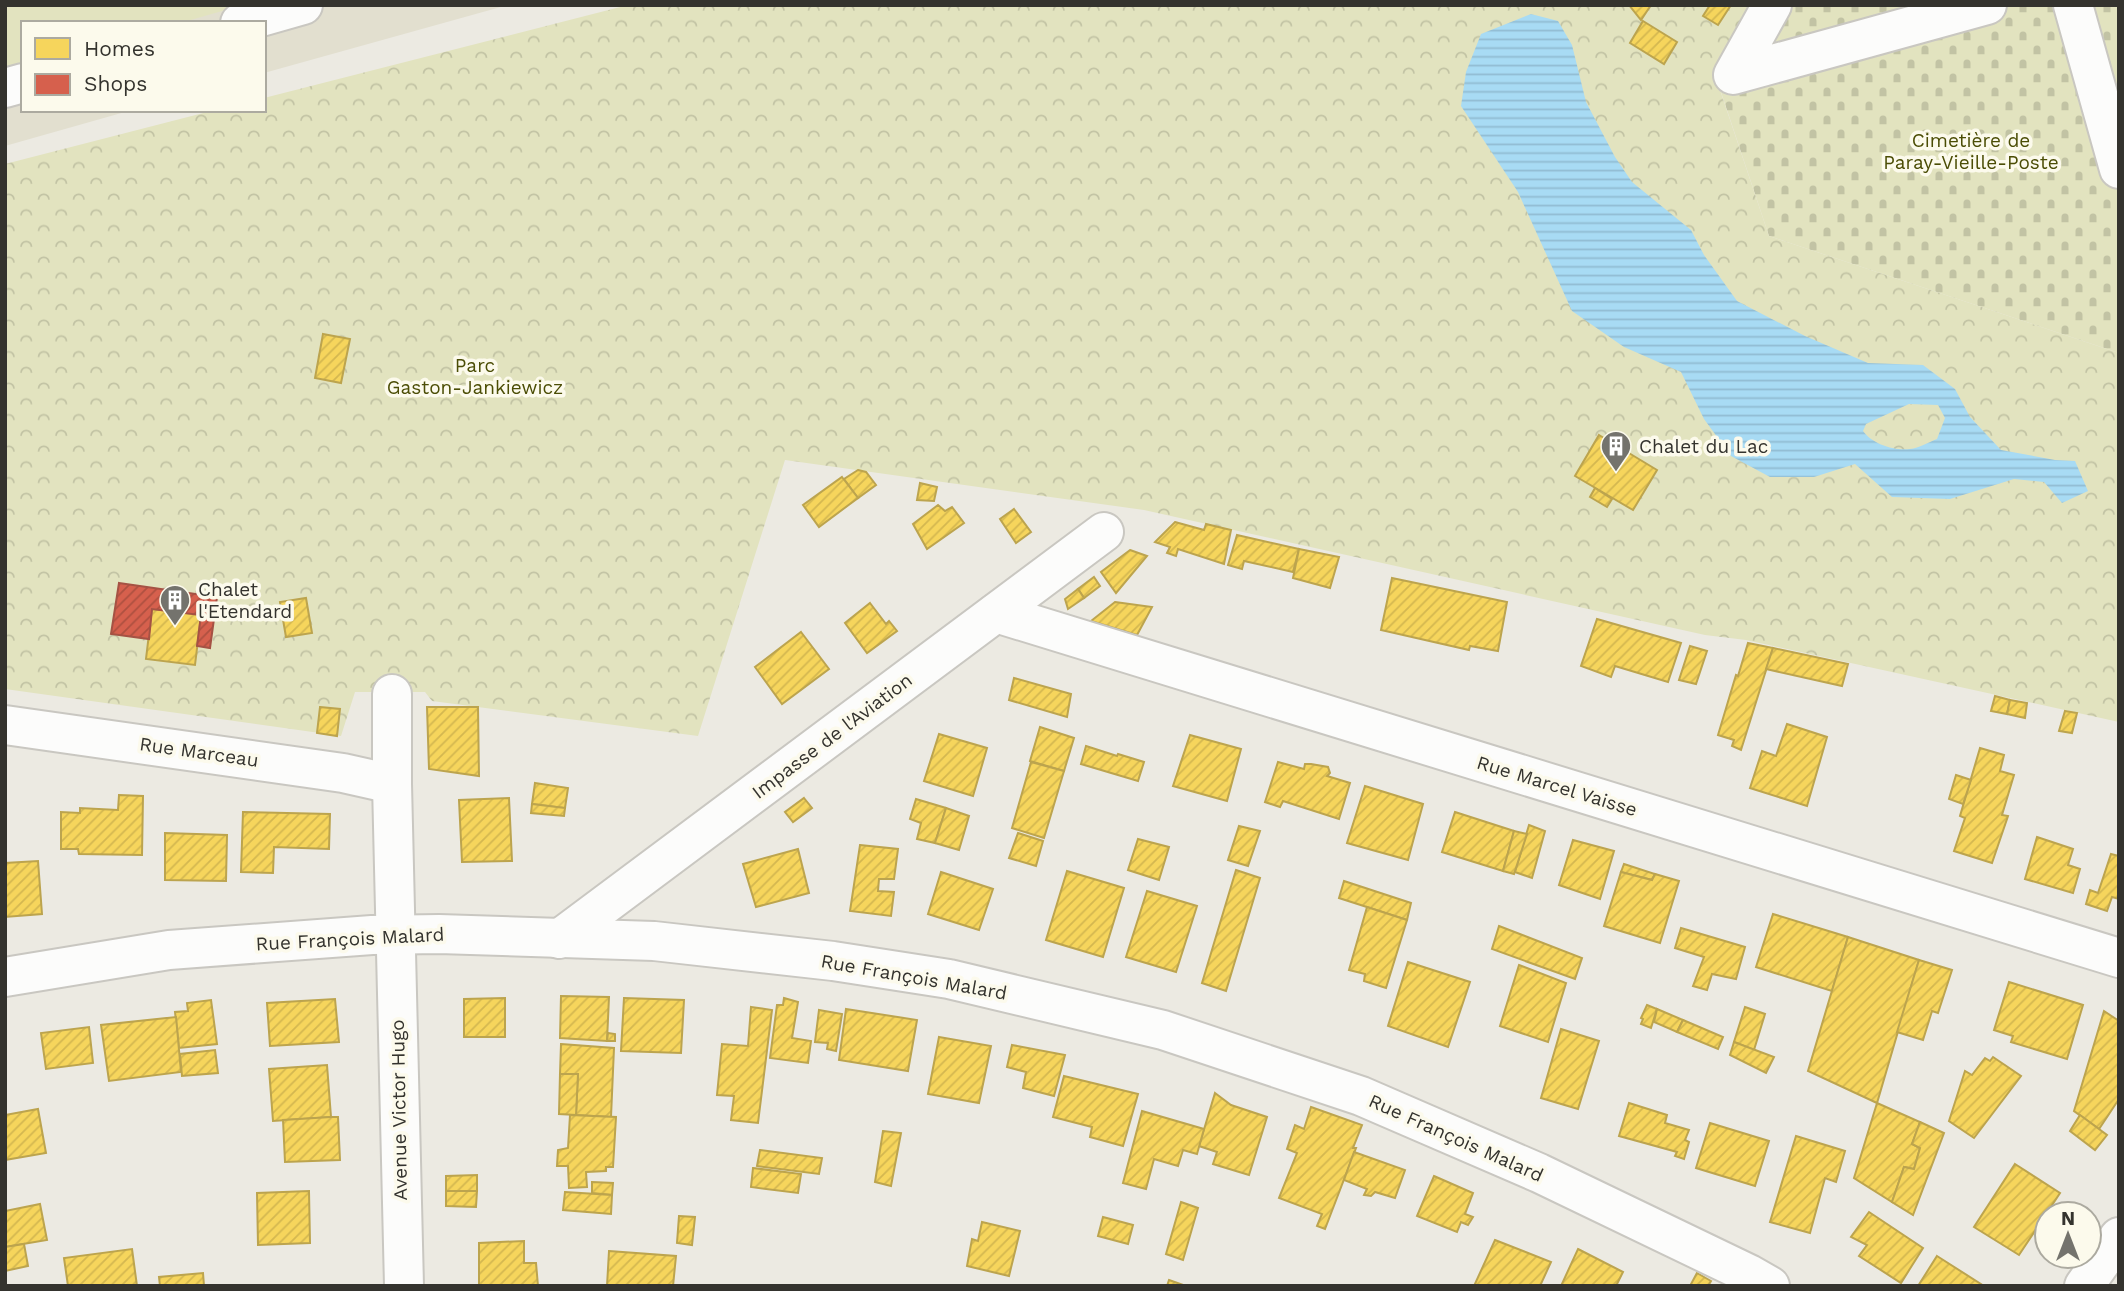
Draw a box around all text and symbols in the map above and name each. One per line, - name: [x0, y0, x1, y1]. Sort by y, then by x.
- legend: [21, 21, 266, 112]
- text: Homes: [84, 36, 155, 61]
- text: Shops: [84, 71, 147, 96]
- park label: Cimetière de Paray-Vieille-Poste: [1883, 129, 2059, 174]
- park label: Parc Gaston-Jankiewicz: [387, 354, 563, 399]
- building icon: Chalet du Lac: [1599, 429, 1633, 473]
- place label: Chalet du Lac: [1639, 435, 1768, 458]
- place label: Chalet l'Etendard: [198, 578, 292, 623]
- building icon: Chalet l'Etendard: [158, 583, 192, 627]
- street label: Impasse de l'Aviation: [747, 668, 917, 804]
- street label: Rue Marceau: [138, 732, 260, 772]
- street label: Rue Marcel Vaisse: [1474, 751, 1640, 821]
- street label: Rue François Malard: [255, 923, 445, 955]
- street label: Rue François Malard: [819, 949, 1009, 1005]
- street label: Avenue Victor Hugo: [386, 1019, 412, 1201]
- street label: Rue François Malard: [1365, 1089, 1547, 1187]
- north arrow: [2033, 1200, 2103, 1270]
- text: N: [2061, 1207, 2075, 1230]

